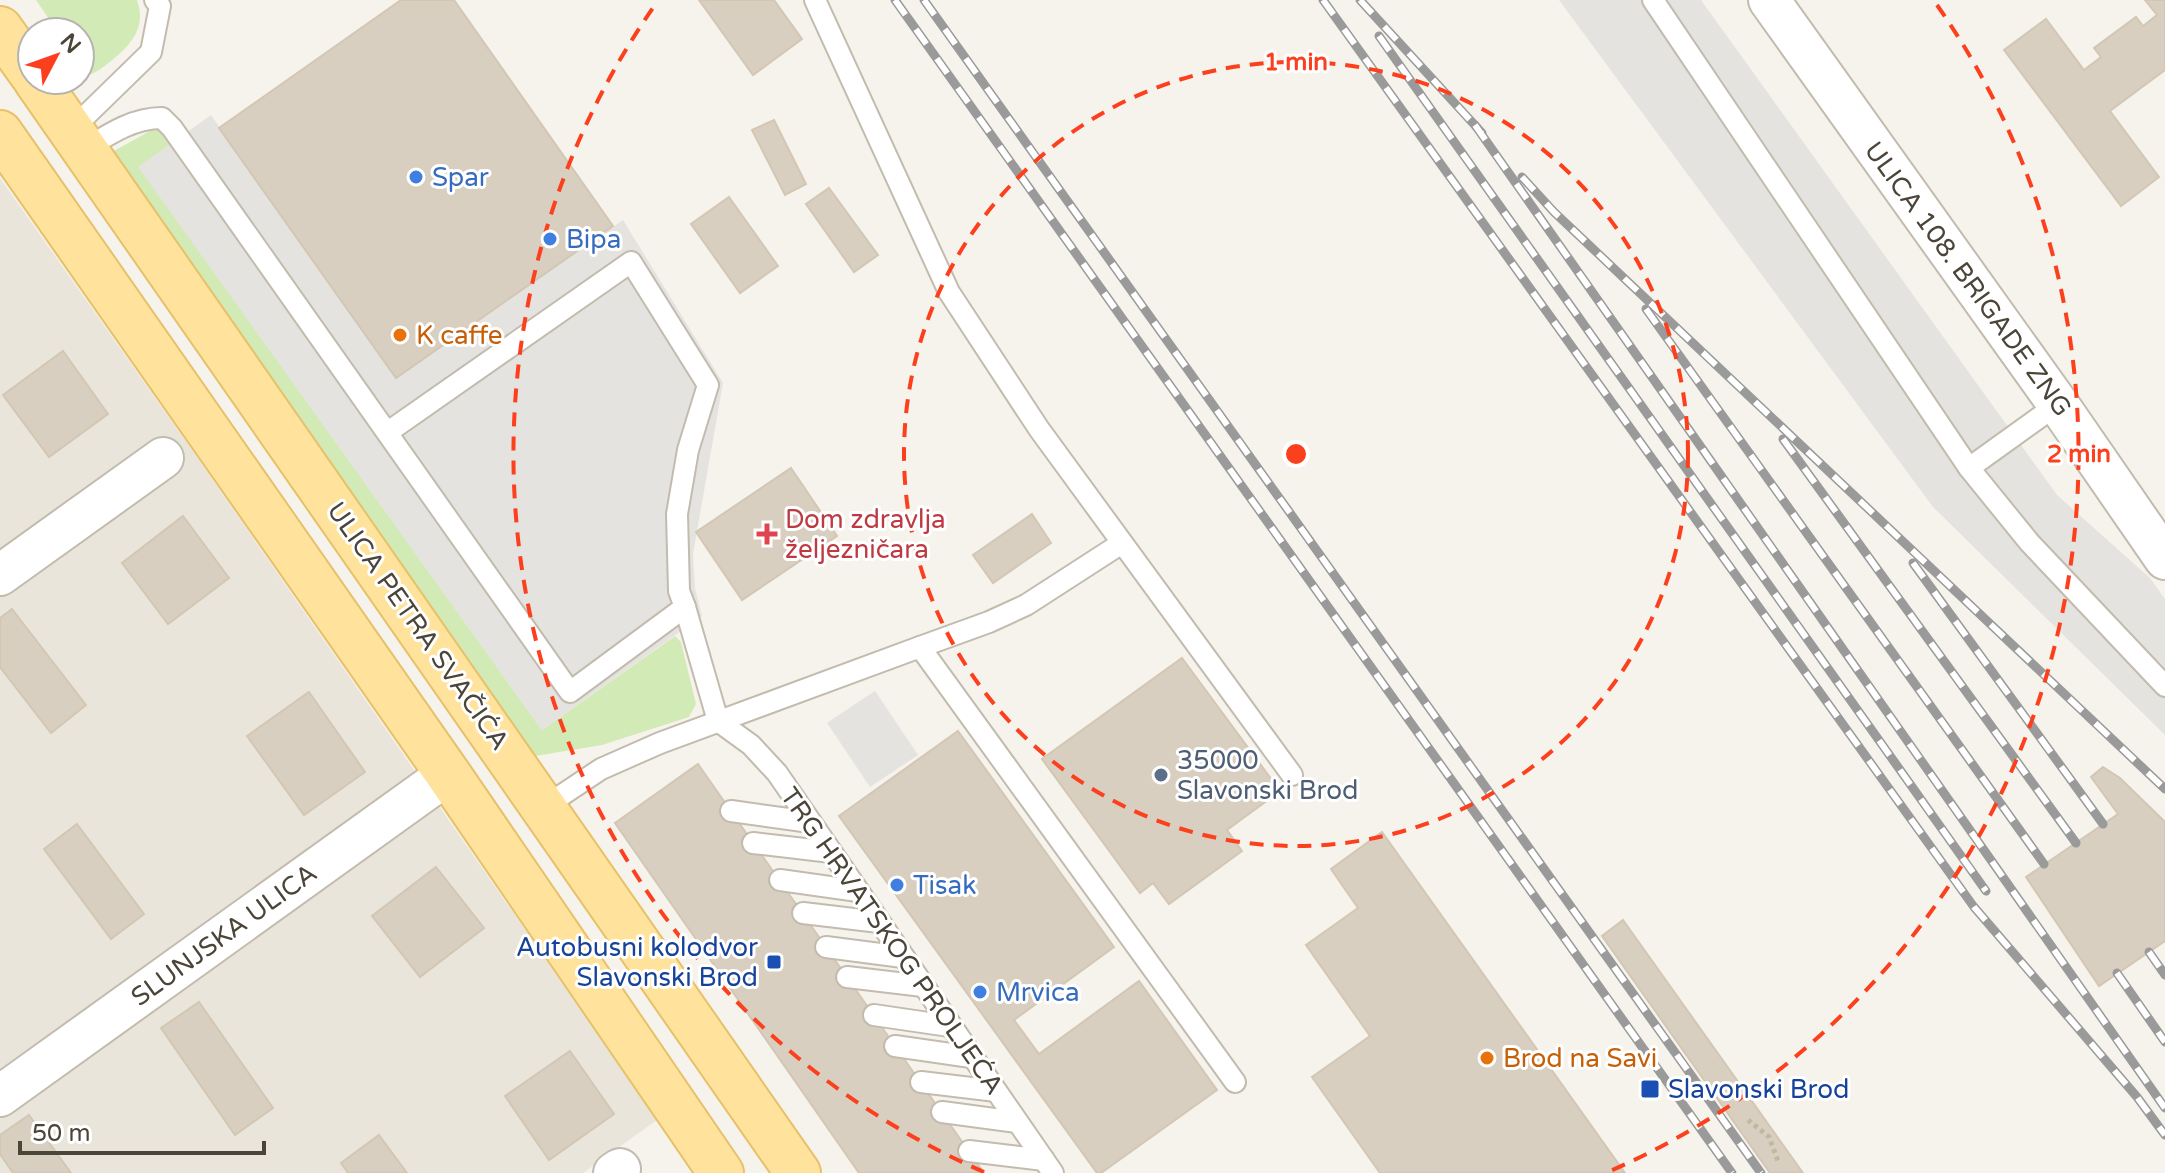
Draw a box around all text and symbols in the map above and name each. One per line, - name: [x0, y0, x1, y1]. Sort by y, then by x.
- north arrow: [16, 16, 96, 96]
- text: N: [55, 28, 86, 59]
- text: 1 min: [1264, 48, 1328, 77]
- street label: ULICA 108. BRIGADE ZNG: [1858, 136, 2078, 422]
- place label: Spar: [432, 162, 489, 193]
- marker: Spar: [407, 168, 425, 186]
- place label: Bipa: [566, 224, 621, 255]
- marker: Bipa: [541, 230, 559, 248]
- place label: K caffe: [416, 320, 502, 351]
- marker: K caffe: [391, 326, 409, 344]
- centre of rings: [1282, 440, 1310, 468]
- text: 2 min: [2047, 440, 2111, 469]
- street label: ULICA PETRA SVAČIĆA: [321, 495, 516, 756]
- place label: Dom zdravlja željezničara: [785, 504, 946, 565]
- marker: Dom zdravlja željezničara: [756, 523, 778, 545]
- place label: 35000 Slavonski Brod: [1177, 745, 1358, 806]
- marker: 35000 Slavonski Brod: [1152, 766, 1170, 784]
- street label: TRG HRVATSKOG PROLJEĆA: [774, 781, 1011, 1100]
- street label: SLUNJSKA ULICA: [125, 857, 323, 1013]
- place label: Tisak: [913, 870, 976, 901]
- marker: Tisak: [888, 876, 906, 894]
- place label: Autobusni kolodvor Slavonski Brod: [516, 932, 758, 993]
- marker: Autobusni kolodvor Slavonski Brod: [765, 953, 783, 971]
- place label: Mrvica: [996, 977, 1080, 1008]
- marker: Mrvica: [971, 983, 989, 1001]
- place label: Brod na Savi: [1503, 1043, 1657, 1074]
- marker: Brod na Savi: [1478, 1049, 1496, 1067]
- place label: Slavonski Brod: [1668, 1074, 1849, 1105]
- marker: Slavonski Brod: [1639, 1078, 1661, 1100]
- scale bar: [20, 1105, 264, 1155]
- text: 50 m: [32, 1119, 90, 1148]

